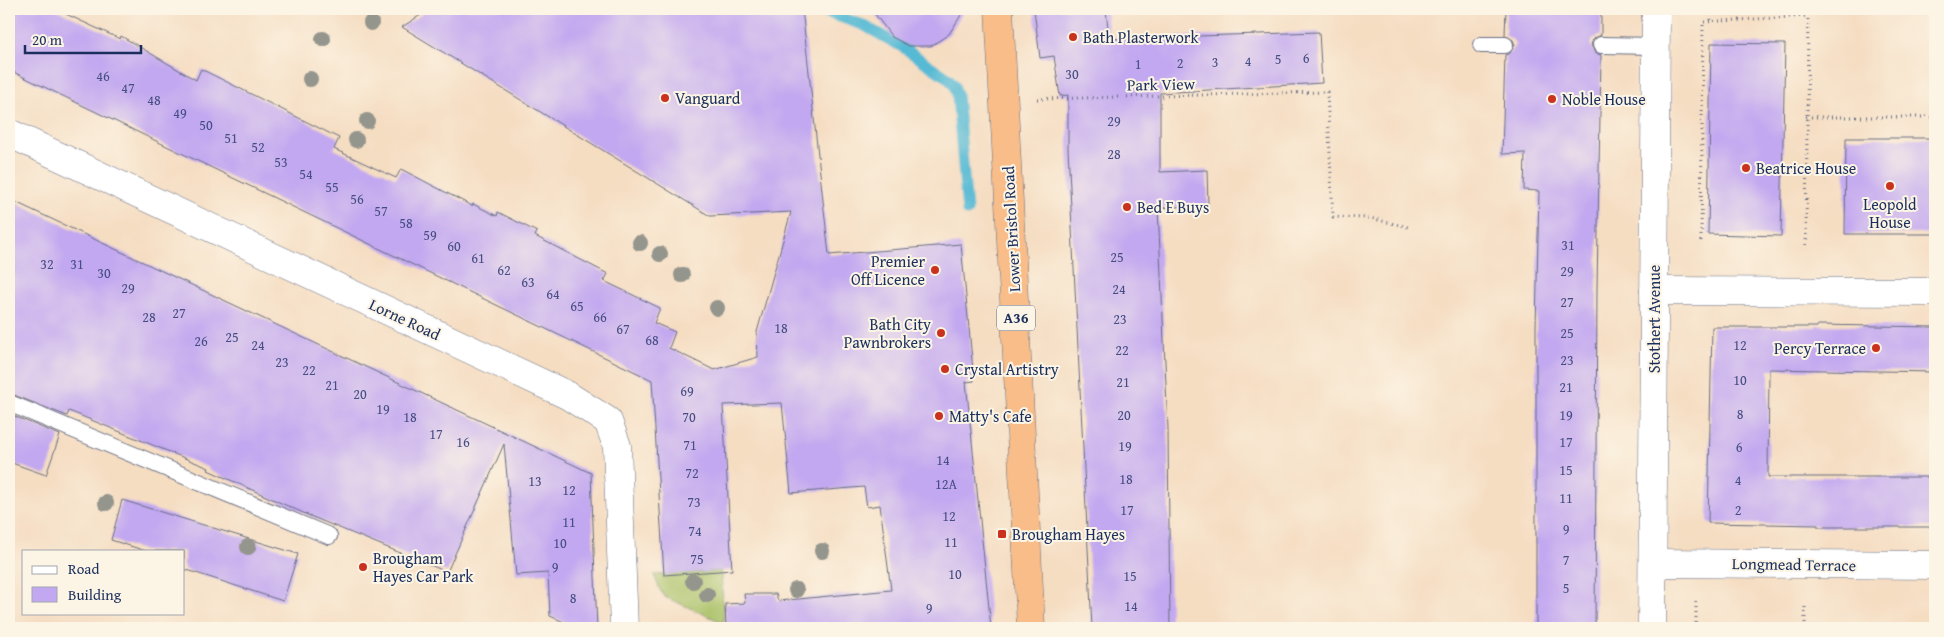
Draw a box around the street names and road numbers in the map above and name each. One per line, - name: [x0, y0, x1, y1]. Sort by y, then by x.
- street label: Park View: [1127, 71, 1196, 97]
- street label: Lower Bristol Road: [996, 165, 1026, 293]
- street label: Stothert Avenue: [1642, 265, 1666, 373]
- street label: Lorne Road: [365, 292, 445, 346]
- road number: A36: [997, 306, 1035, 330]
- street label: Longmead Terrace: [1732, 551, 1856, 577]

